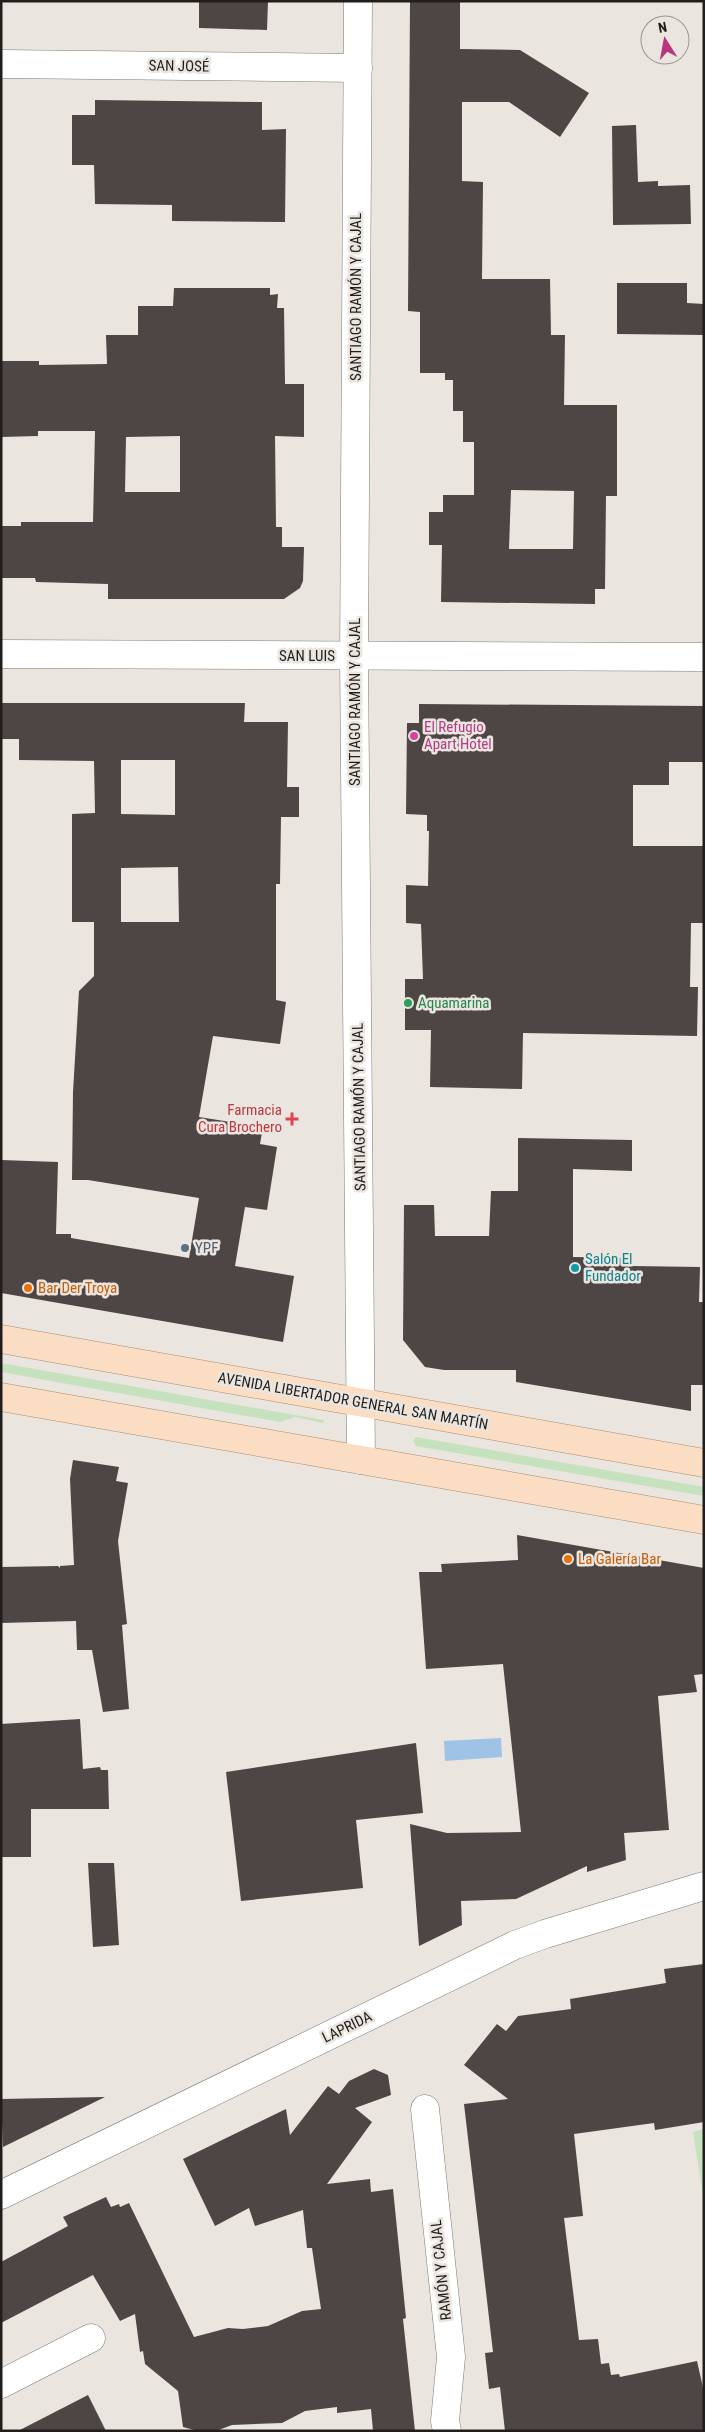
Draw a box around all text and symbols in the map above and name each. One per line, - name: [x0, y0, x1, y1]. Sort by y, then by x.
- north arrow: [640, 15, 690, 65]
- text: N: [657, 19, 668, 36]
- street label: SAN JOSÉ: [149, 56, 209, 76]
- street label: SANTIAGO RAMÓN Y CAJAL: [347, 213, 365, 381]
- street label: SANTIAGO RAMÓN Y CAJAL: [346, 618, 364, 786]
- street label: SAN LUIS: [279, 647, 335, 665]
- place label: El Refugio Apart Hotel: [424, 718, 492, 753]
- marker: El Refugio Apart Hotel: [408, 730, 420, 742]
- place label: Aquamarina: [418, 994, 490, 1012]
- marker: Aquamarina: [402, 997, 414, 1009]
- street label: SANTIAGO RAMÓN Y CAJAL: [349, 1023, 369, 1191]
- place label: Farmacia Cura Brochero: [198, 1101, 282, 1136]
- marker: Farmacia Cura Brochero: [286, 1113, 298, 1125]
- place label: YPF: [195, 1239, 218, 1257]
- marker: YPF: [179, 1242, 191, 1254]
- place label: Salón El Fundador: [585, 1250, 641, 1285]
- marker: Salón El Fundador: [569, 1262, 581, 1274]
- place label: Bar Der Troya: [38, 1279, 117, 1297]
- marker: Bar Der Troya: [22, 1282, 34, 1294]
- street label: AVENIDA LIBERTADOR GENERAL SAN MARTÍN: [217, 1368, 489, 1434]
- place label: La Galería Bar: [578, 1550, 661, 1568]
- marker: La Galería Bar: [562, 1553, 574, 1565]
- street label: LAPRIDA: [319, 2007, 375, 2047]
- street label: RAMÓN Y CAJAL: [427, 2219, 455, 2321]

